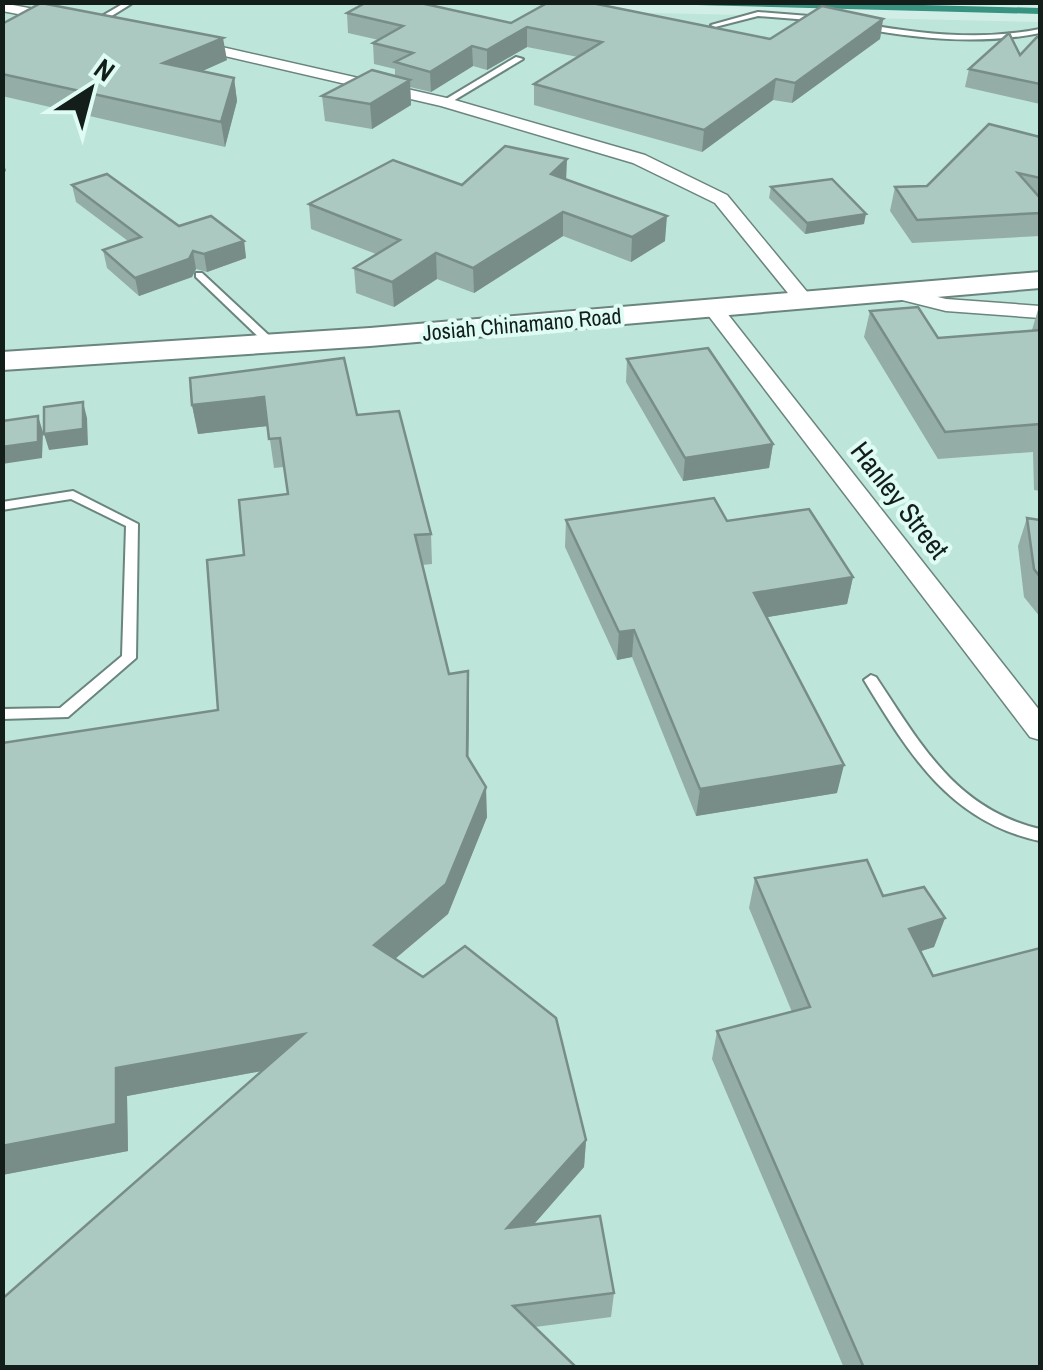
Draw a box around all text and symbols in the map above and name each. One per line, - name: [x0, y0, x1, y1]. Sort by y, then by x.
- north arrow: [40, 40, 140, 140]
- text: N: [87, 50, 123, 90]
- street label: Josiah Chinamano Road: [421, 300, 623, 348]
- street label: Hanley Street: [842, 433, 958, 567]

